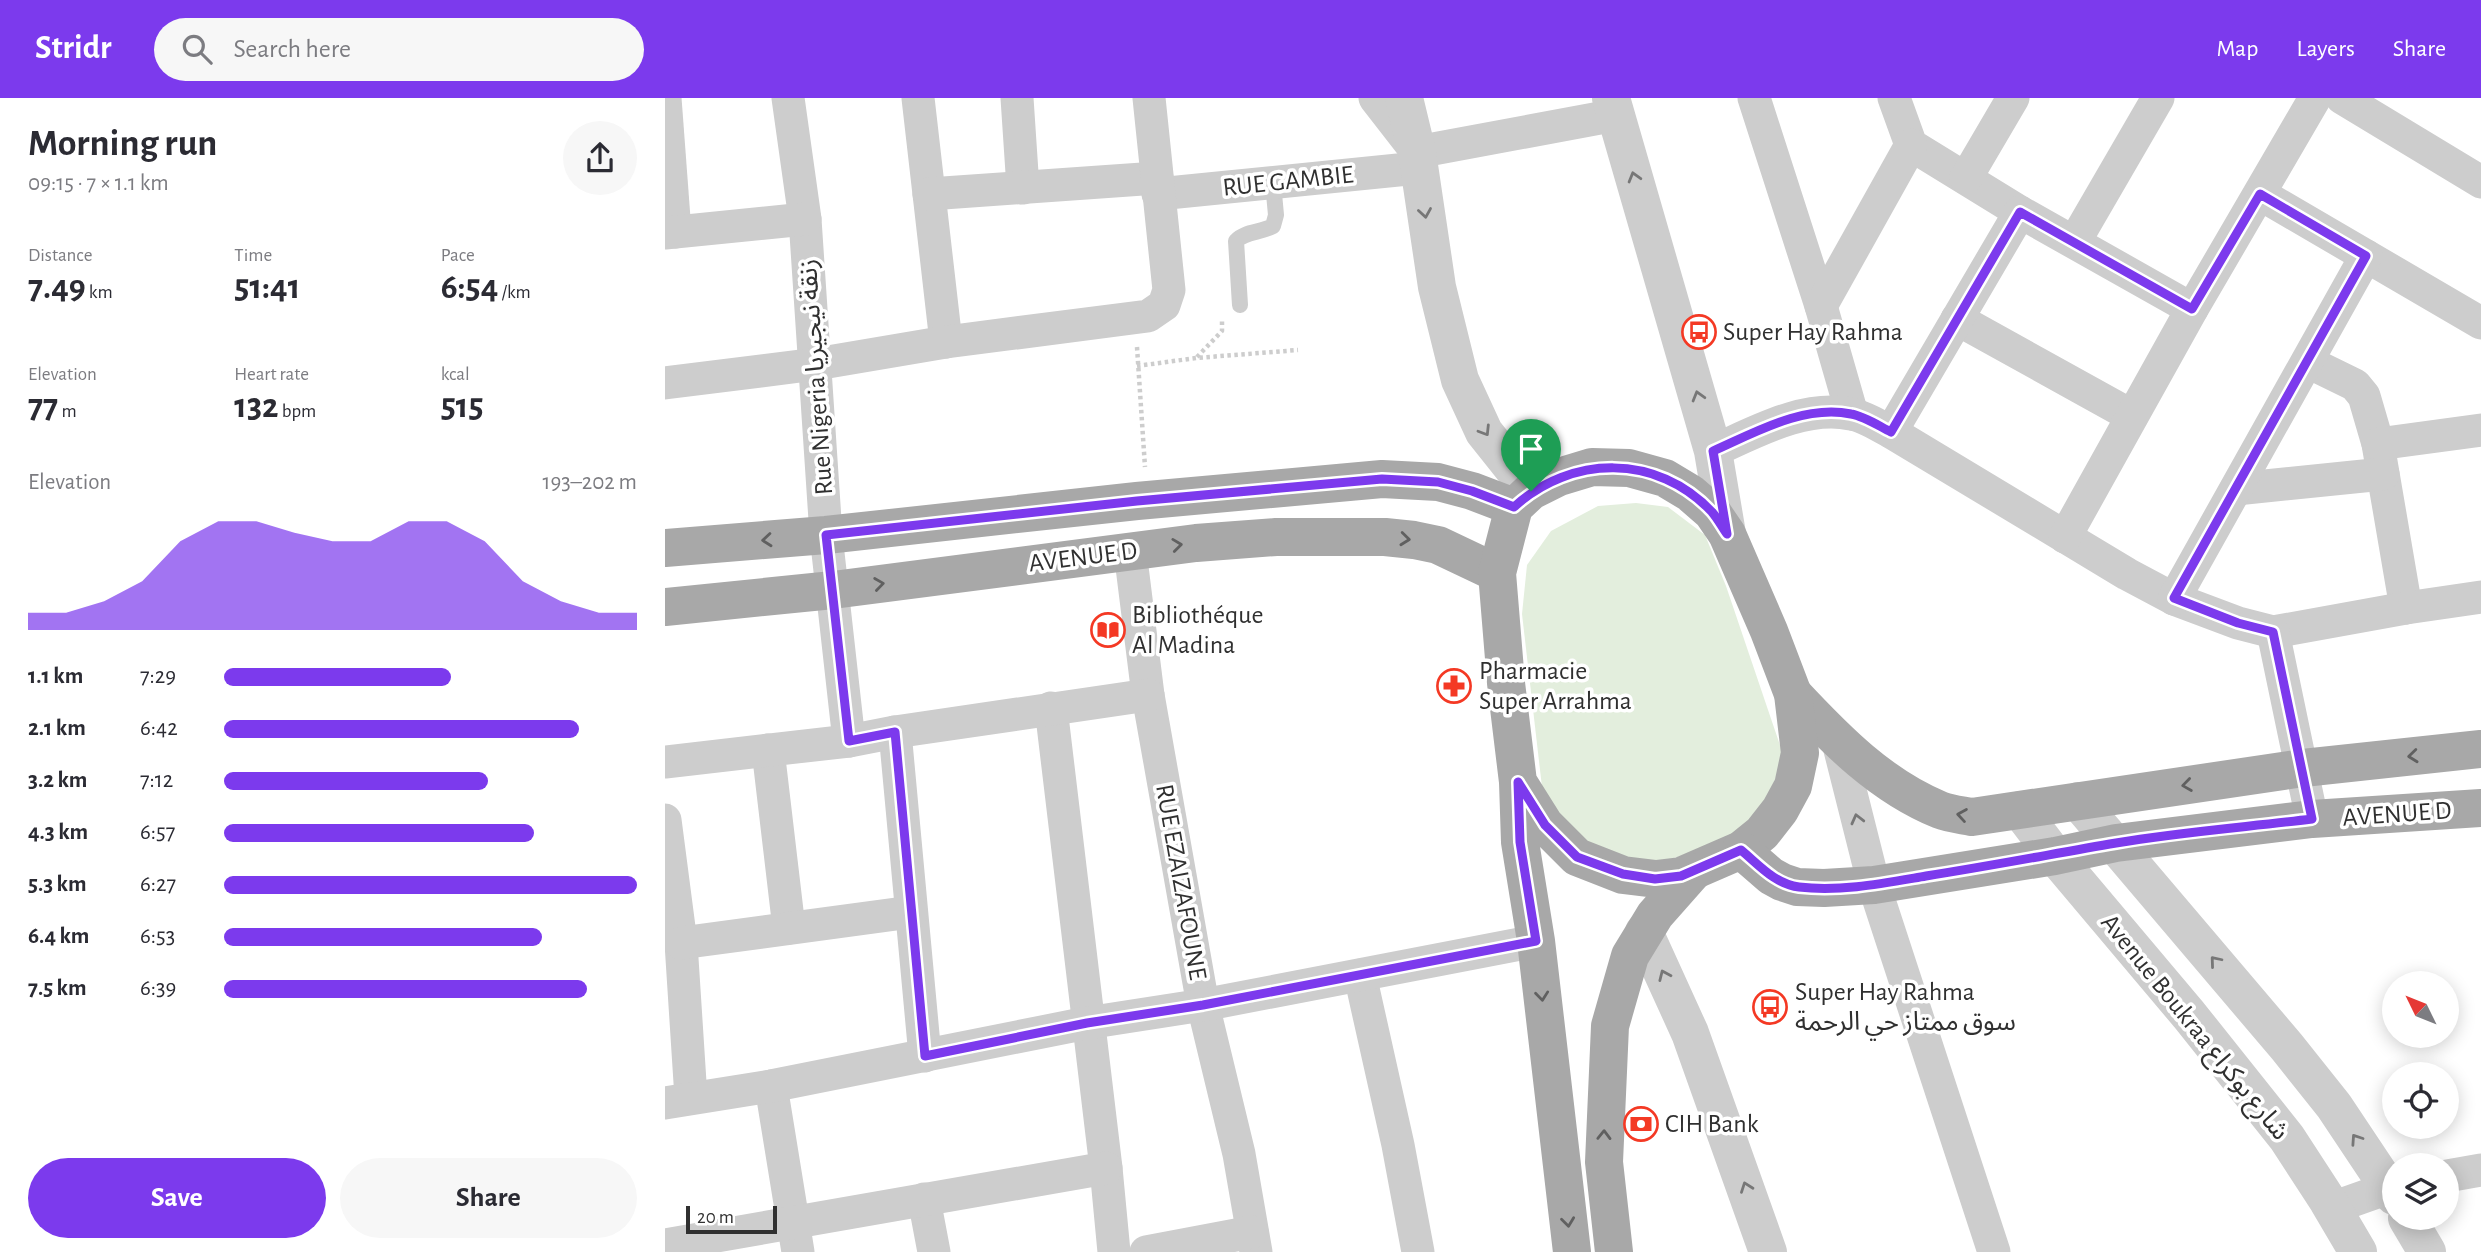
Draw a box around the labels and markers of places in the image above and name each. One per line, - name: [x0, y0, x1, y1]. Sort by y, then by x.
- bus stop icon: Super Hay Rahma: [1680, 313, 1718, 351]
- place label: Super Hay Rahma: [1723, 319, 1903, 345]
- pin: [1501, 419, 1561, 491]
- place label: Bibliothéque Al Madina: [1132, 602, 1263, 658]
- library icon: Bibliothéque Al Madina: [1089, 611, 1127, 649]
- place label: Pharmacie Super Arrahma: [1479, 658, 1632, 714]
- pharmacy icon: Pharmacie Super Arrahma: [1435, 667, 1473, 705]
- place label: Super Hay Rahma سوق ممتاز حي الرحمة: [1795, 979, 2016, 1041]
- bus stop icon: Super Hay Rahma سوق ممتاز حي الرحمة: [1751, 988, 1789, 1026]
- bank icon: CIH Bank: [1622, 1105, 1660, 1143]
- place label: CIH Bank: [1665, 1111, 1759, 1137]

